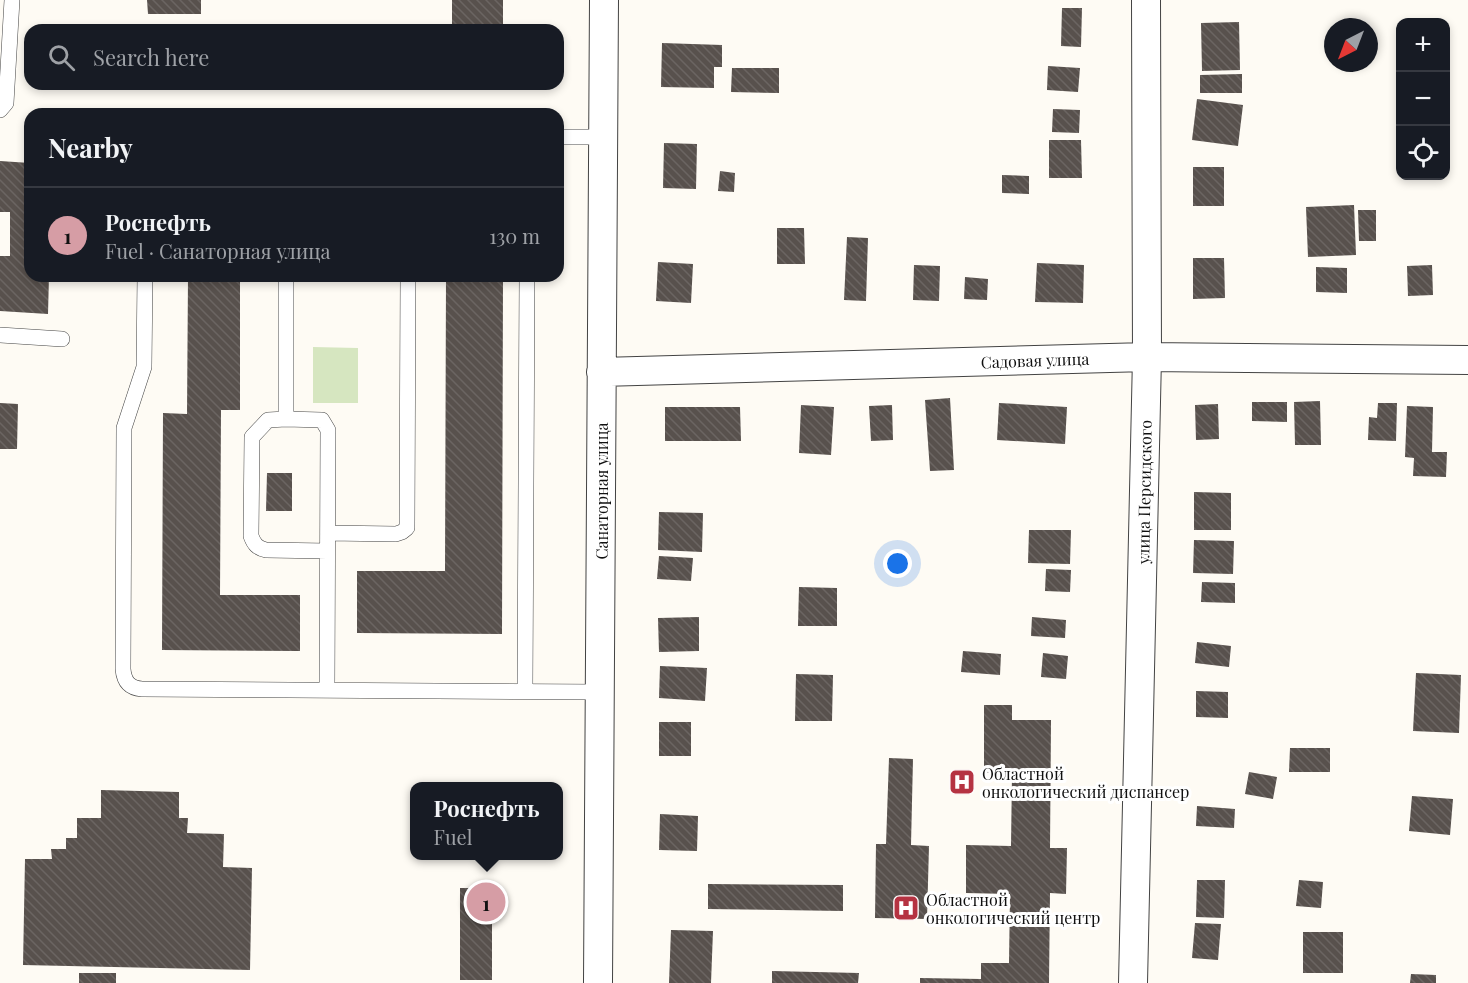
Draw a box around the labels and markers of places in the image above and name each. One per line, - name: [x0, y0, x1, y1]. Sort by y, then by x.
- place label: Областной онкологический диспансер: [982, 763, 1189, 802]
- hospital icon: Областной онкологический диспансер: [947, 767, 977, 797]
- pin: 1: [466, 880, 506, 924]
- place label: Областной онкологический центр: [926, 889, 1100, 928]
- hospital icon: Областной онкологический центр: [891, 893, 921, 923]

